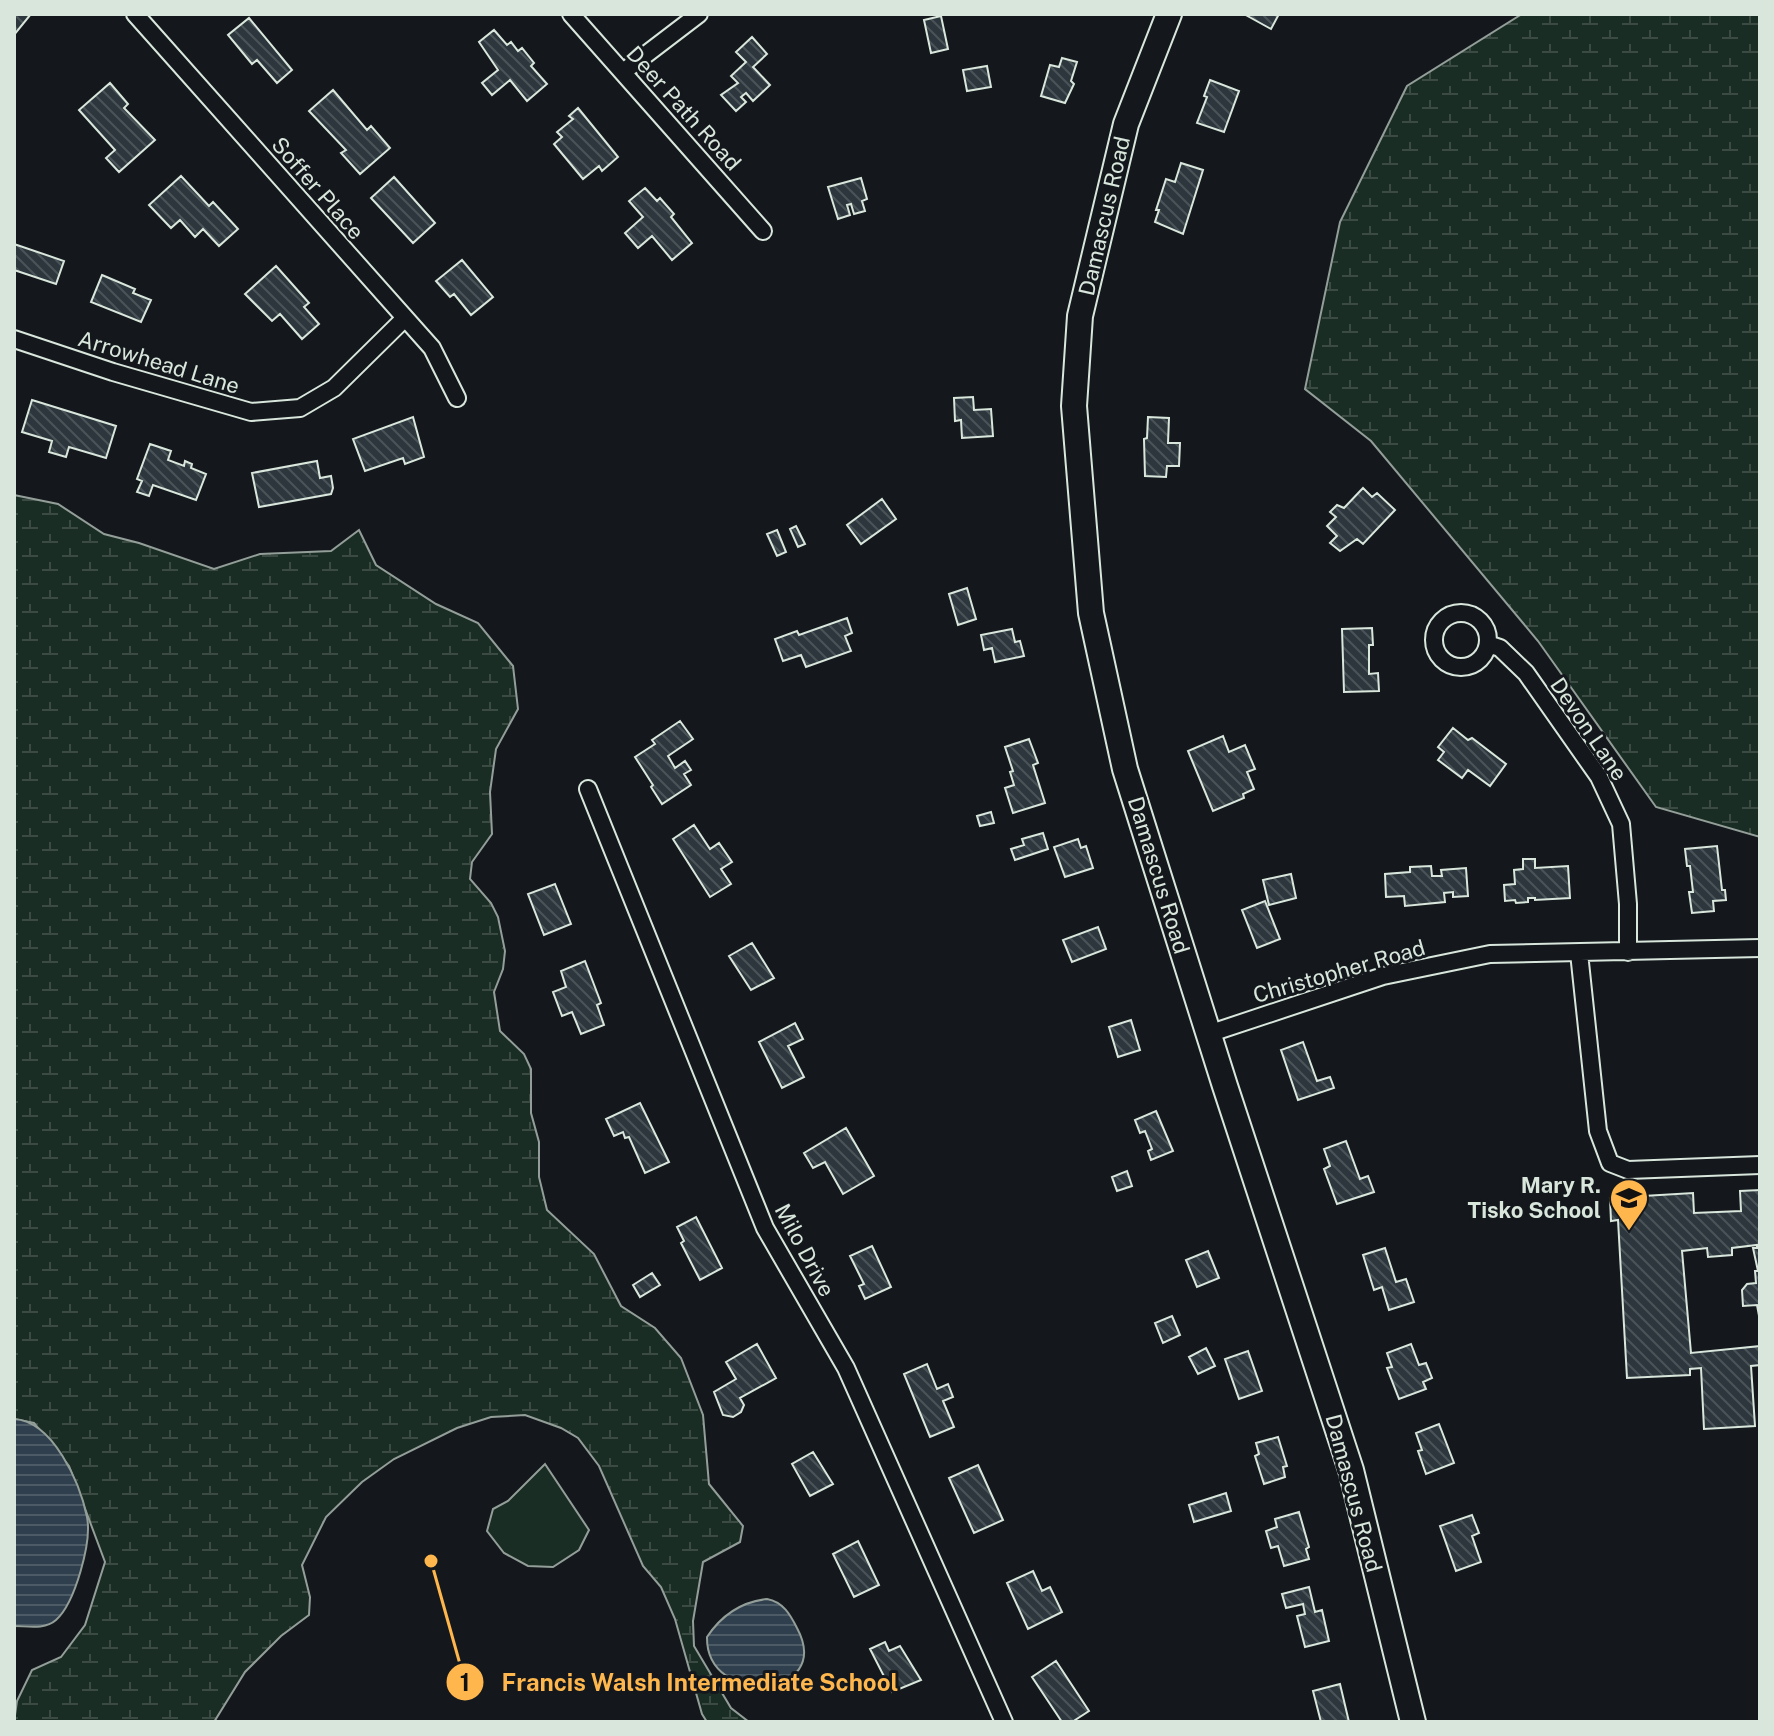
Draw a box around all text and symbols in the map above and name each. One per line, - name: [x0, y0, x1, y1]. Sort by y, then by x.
- street label: Deer Path Road: [621, 40, 747, 176]
- street label: Soffer Place: [267, 132, 369, 244]
- street label: Damascus Road: [1073, 134, 1135, 298]
- street label: Arrowhead Lane: [75, 325, 243, 399]
- street label: Devon Lane: [1545, 673, 1633, 785]
- street label: Damascus Road: [1123, 793, 1195, 957]
- street label: Christopher Road: [1250, 934, 1428, 1008]
- place label: Mary R. Tisko School: [1468, 1172, 1601, 1223]
- school or university icon: Mary R. Tisko School: [1608, 1177, 1650, 1232]
- street label: Milo Drive: [770, 1199, 840, 1301]
- street label: Damascus Road: [1320, 1411, 1388, 1575]
- callout: Francis Walsh Intermediate School: [445, 1658, 915, 1706]
- text: 1: [460, 1668, 470, 1696]
- text: Francis Walsh Intermediate School: [502, 1668, 898, 1696]

